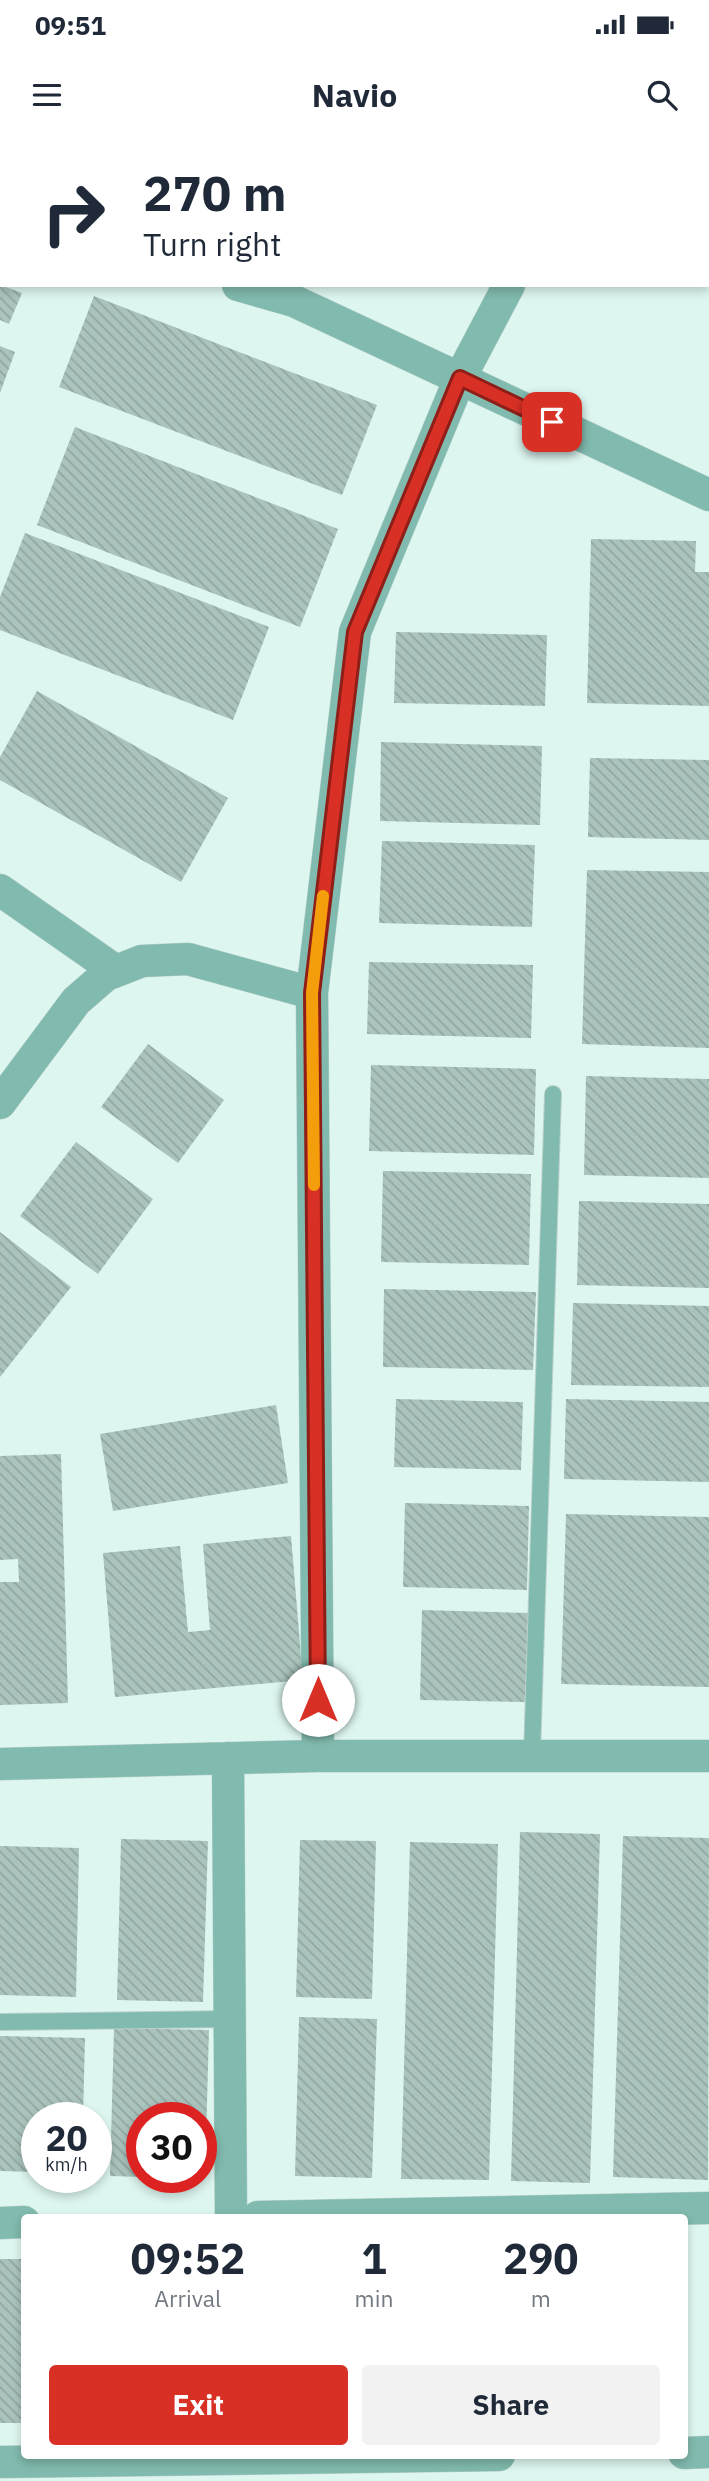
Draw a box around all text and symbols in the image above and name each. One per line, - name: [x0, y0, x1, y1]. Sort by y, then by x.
- text: 09:51: [35, 8, 106, 42]
- text: Navio: [312, 74, 397, 116]
- icon: menu: [28, 76, 66, 114]
- icon: search: [643, 76, 681, 114]
- text: 270 m: [143, 161, 287, 224]
- icon: right: [28, 168, 119, 259]
- text: Turn right: [143, 223, 281, 265]
- pin: [522, 392, 582, 452]
- icon: arrive: [533, 403, 571, 441]
- position arrow: [281, 1663, 355, 1737]
- speed limit sign: 30: [126, 2102, 217, 2193]
- text: 20: [45, 2115, 88, 2161]
- text: km/h: [45, 2153, 88, 2176]
- text: 09:52: [130, 2231, 245, 2286]
- text: 1: [361, 2231, 387, 2286]
- text: 290: [503, 2231, 579, 2286]
- text: Arrival: [154, 2283, 221, 2313]
- text: min: [355, 2283, 393, 2313]
- text: m: [531, 2283, 551, 2313]
- button: Exit: [49, 2365, 348, 2445]
- button: Share: [362, 2365, 660, 2445]

